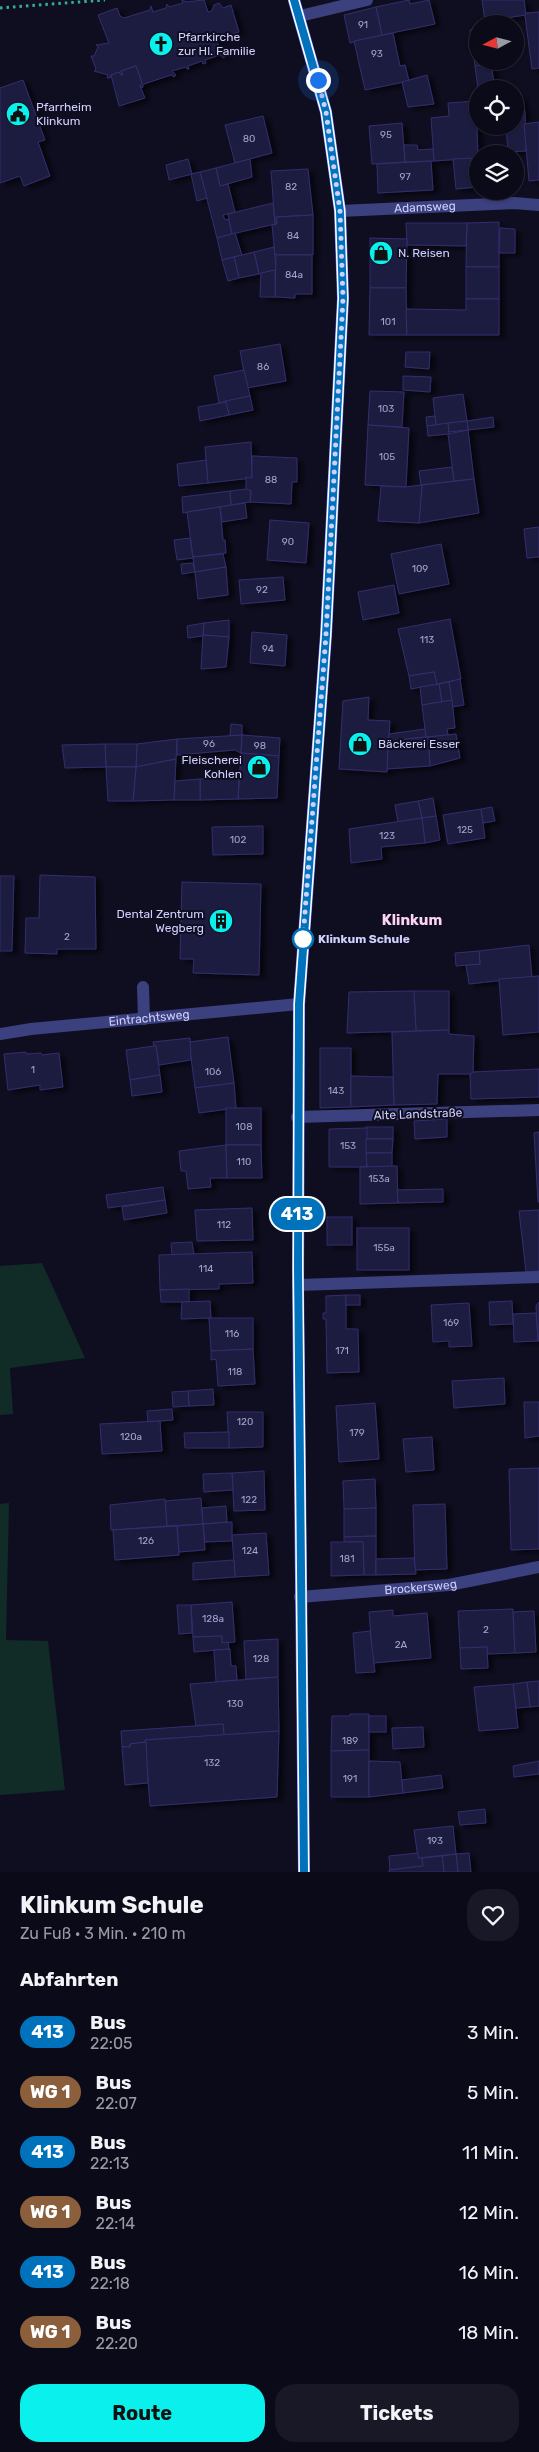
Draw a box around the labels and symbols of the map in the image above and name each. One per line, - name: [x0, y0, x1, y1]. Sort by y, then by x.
- north arrow: [469, 15, 524, 70]
- house number: 91: [358, 19, 368, 31]
- place label: Pfarrkirche zur Hl. Familie: [178, 30, 256, 58]
- church icon: Pfarrkirche zur Hl. Familie: [148, 31, 174, 57]
- house number: 93: [371, 48, 383, 60]
- your location: [306, 68, 331, 93]
- place label: Pfarrheim Klinkum: [36, 100, 92, 128]
- public building icon: Pfarrheim Klinkum: [5, 101, 31, 127]
- house number: 95: [380, 129, 392, 141]
- house number: 80: [243, 133, 255, 145]
- house number: 97: [399, 171, 411, 183]
- house number: 82: [285, 181, 297, 193]
- street label: Adamsweg: [394, 199, 456, 216]
- house number: 84: [287, 230, 299, 242]
- shop icon: N. Reisen: [368, 240, 394, 266]
- place label: N. Reisen: [398, 246, 450, 260]
- house number: 84a: [285, 269, 303, 281]
- house number: 101: [381, 316, 395, 328]
- house number: 86: [257, 361, 269, 373]
- house number: 103: [378, 403, 394, 415]
- house number: 105: [379, 451, 395, 463]
- house number: 88: [265, 474, 277, 486]
- house number: 90: [282, 536, 294, 548]
- house number: 109: [412, 563, 428, 575]
- house number: 92: [256, 584, 268, 596]
- house number: 113: [420, 634, 434, 646]
- house number: 94: [262, 643, 274, 655]
- shop icon: Bäckerei Esser: [347, 731, 373, 757]
- place label: Bäckerei Esser: [378, 737, 460, 751]
- house number: 96: [203, 738, 215, 750]
- house number: 98: [254, 740, 266, 752]
- place label: Fleischerei Kohlen: [182, 753, 242, 781]
- shop icon: Fleischerei Kohlen: [246, 754, 272, 780]
- house number: 125: [457, 824, 473, 836]
- house number: 123: [379, 830, 395, 842]
- house number: 102: [230, 834, 246, 846]
- place label: Dental Zentrum Wegberg: [117, 907, 204, 935]
- building icon: Dental Zentrum Wegberg: [208, 908, 234, 934]
- district label: Klinkum: [382, 911, 442, 929]
- marker: Klinkum Schule: [292, 928, 314, 950]
- house number: 2: [64, 931, 70, 943]
- place label: Klinkum Schule: [318, 932, 410, 946]
- street label: Eintrachtsweg: [108, 1007, 190, 1029]
- house number: 1: [31, 1064, 35, 1076]
- house number: 106: [205, 1066, 221, 1078]
- house number: 143: [328, 1085, 344, 1097]
- street label: Alte Landstraße: [373, 1105, 463, 1123]
- house number: 108: [236, 1121, 253, 1133]
- house number: 153: [340, 1140, 356, 1152]
- house number: 110: [237, 1156, 251, 1168]
- house number: 153a: [368, 1173, 390, 1185]
- line badge: 413: [268, 1198, 326, 1230]
- house number: 112: [217, 1219, 231, 1231]
- house number: 155a: [373, 1242, 395, 1254]
- house number: 114: [199, 1263, 213, 1275]
- house number: 169: [443, 1317, 459, 1329]
- house number: 116: [225, 1328, 239, 1340]
- house number: 171: [335, 1345, 349, 1357]
- house number: 118: [228, 1366, 242, 1378]
- house number: 120: [237, 1416, 253, 1428]
- house number: 179: [349, 1427, 365, 1439]
- house number: 120a: [120, 1431, 142, 1443]
- house number: 122: [241, 1494, 257, 1506]
- house number: 126: [138, 1535, 154, 1547]
- house number: 124: [242, 1545, 258, 1557]
- house number: 181: [340, 1553, 354, 1565]
- street label: Brockersweg: [384, 1577, 458, 1597]
- house number: 128a: [202, 1613, 224, 1625]
- house number: 2: [483, 1624, 489, 1636]
- house number: 2A: [395, 1639, 408, 1651]
- house number: 128: [253, 1653, 269, 1665]
- house number: 130: [227, 1698, 243, 1710]
- house number: 189: [342, 1735, 358, 1747]
- house number: 132: [204, 1757, 220, 1769]
- house number: 191: [343, 1773, 357, 1785]
- house number: 193: [427, 1835, 443, 1847]

